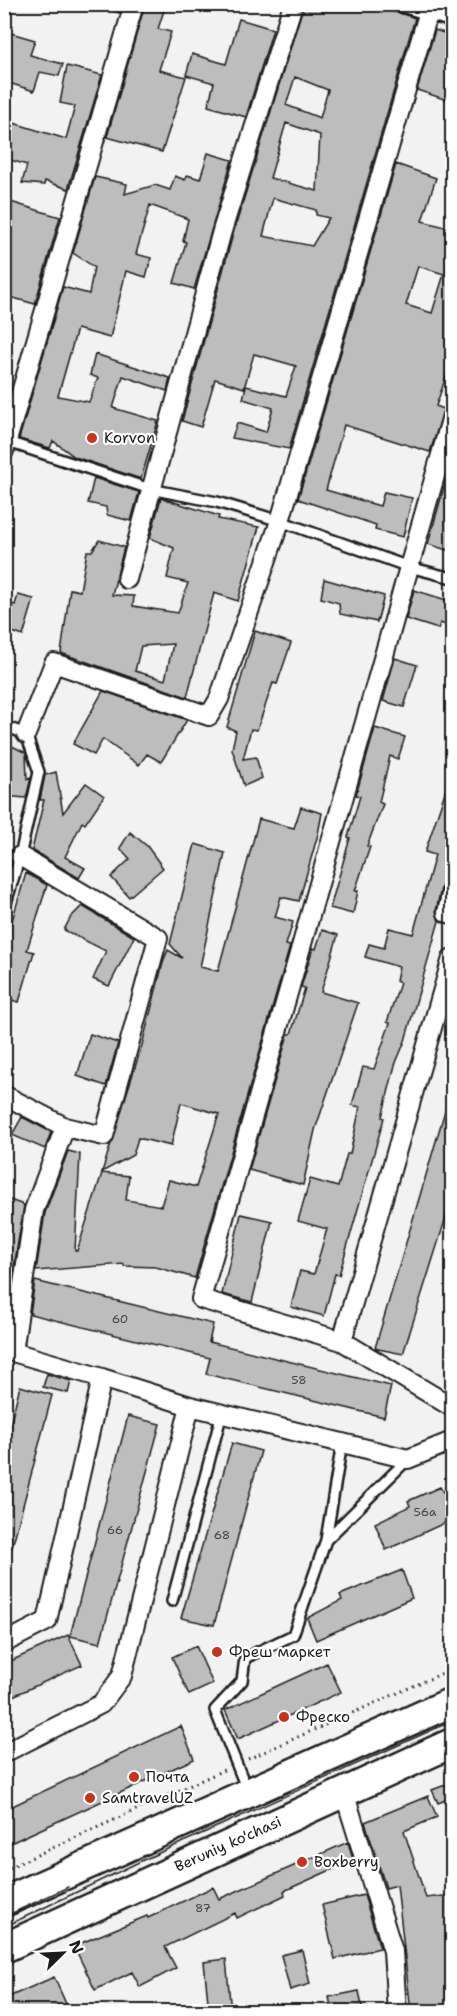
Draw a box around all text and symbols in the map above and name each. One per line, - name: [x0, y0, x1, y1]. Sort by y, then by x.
- place label: Korvon: [104, 428, 155, 448]
- marker: Korvon: [85, 431, 99, 445]
- house number: 60: [112, 1311, 128, 1327]
- house number: 58: [291, 1372, 307, 1388]
- house number: 56а: [413, 1504, 437, 1520]
- house number: 66: [107, 1522, 123, 1538]
- house number: 68: [214, 1527, 230, 1543]
- place label: Фреш маркет: [229, 1642, 331, 1662]
- marker: Фреш маркет: [210, 1645, 224, 1659]
- place label: Фреско: [296, 1707, 350, 1727]
- marker: Фреско: [277, 1710, 291, 1724]
- place label: Почта: [146, 1767, 190, 1787]
- marker: Почта: [127, 1770, 141, 1784]
- place label: SamtravelUZ: [102, 1788, 193, 1808]
- marker: SamtravelUZ: [83, 1791, 97, 1805]
- street label: Beruniy ko'chasi: [171, 1811, 285, 1877]
- place label: Boxberry: [314, 1852, 379, 1872]
- marker: Boxberry: [295, 1855, 309, 1869]
- house number: 87: [195, 1900, 211, 1916]
- north arrow: [33, 1923, 93, 1983]
- text: N: [64, 1937, 88, 1957]

